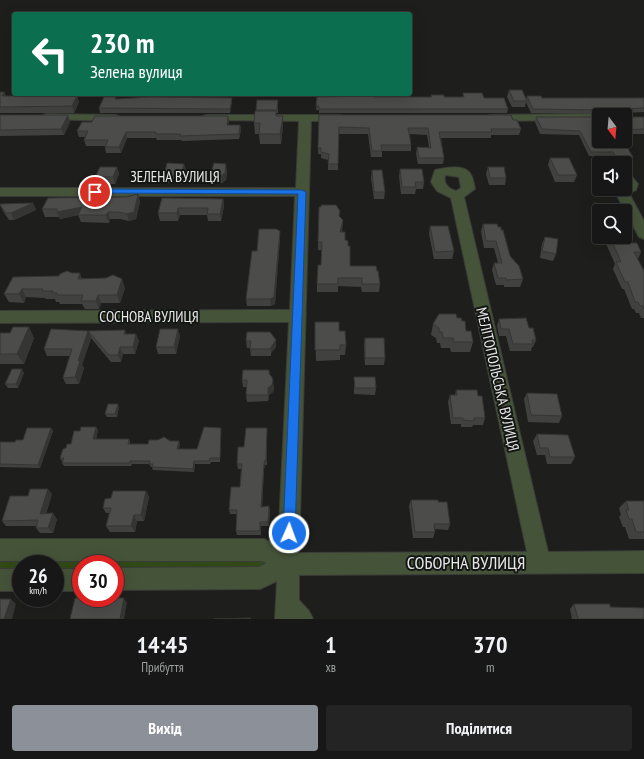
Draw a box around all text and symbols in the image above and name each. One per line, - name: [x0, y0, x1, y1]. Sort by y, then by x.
- text: 230 m: [90, 24, 154, 61]
- icon: left: [24, 28, 76, 80]
- text: Зелена вулиця: [90, 60, 182, 83]
- north arrow: [592, 108, 632, 148]
- map controls: [592, 108, 632, 244]
- button: sound: [592, 156, 632, 196]
- street label: ЗЕЛЕНА ВУЛИЦЯ: [130, 167, 220, 186]
- pin: [78, 175, 112, 209]
- icon: arrive: [84, 181, 106, 203]
- button: search: [592, 204, 632, 244]
- street label: МЕЛІТОПОЛЬСЬКА ВУЛИЦЯ: [472, 305, 524, 453]
- street label: СОСНОВА ВУЛИЦЯ: [99, 307, 199, 326]
- position arrow: [268, 512, 310, 554]
- street label: СОБОРНА ВУЛИЦЯ: [407, 551, 525, 574]
- speed limit sign: 30: [72, 555, 124, 607]
- text: 26: [28, 563, 48, 589]
- text: km/h: [29, 584, 47, 597]
- text: 14:45: [137, 629, 188, 660]
- text: 1: [325, 629, 336, 660]
- text: 370: [473, 629, 507, 660]
- text: Прибуття: [141, 659, 184, 676]
- text: хв: [325, 659, 336, 676]
- text: m: [486, 659, 494, 676]
- button: Вихід: [12, 705, 318, 751]
- button: Поділитися: [326, 705, 632, 751]

